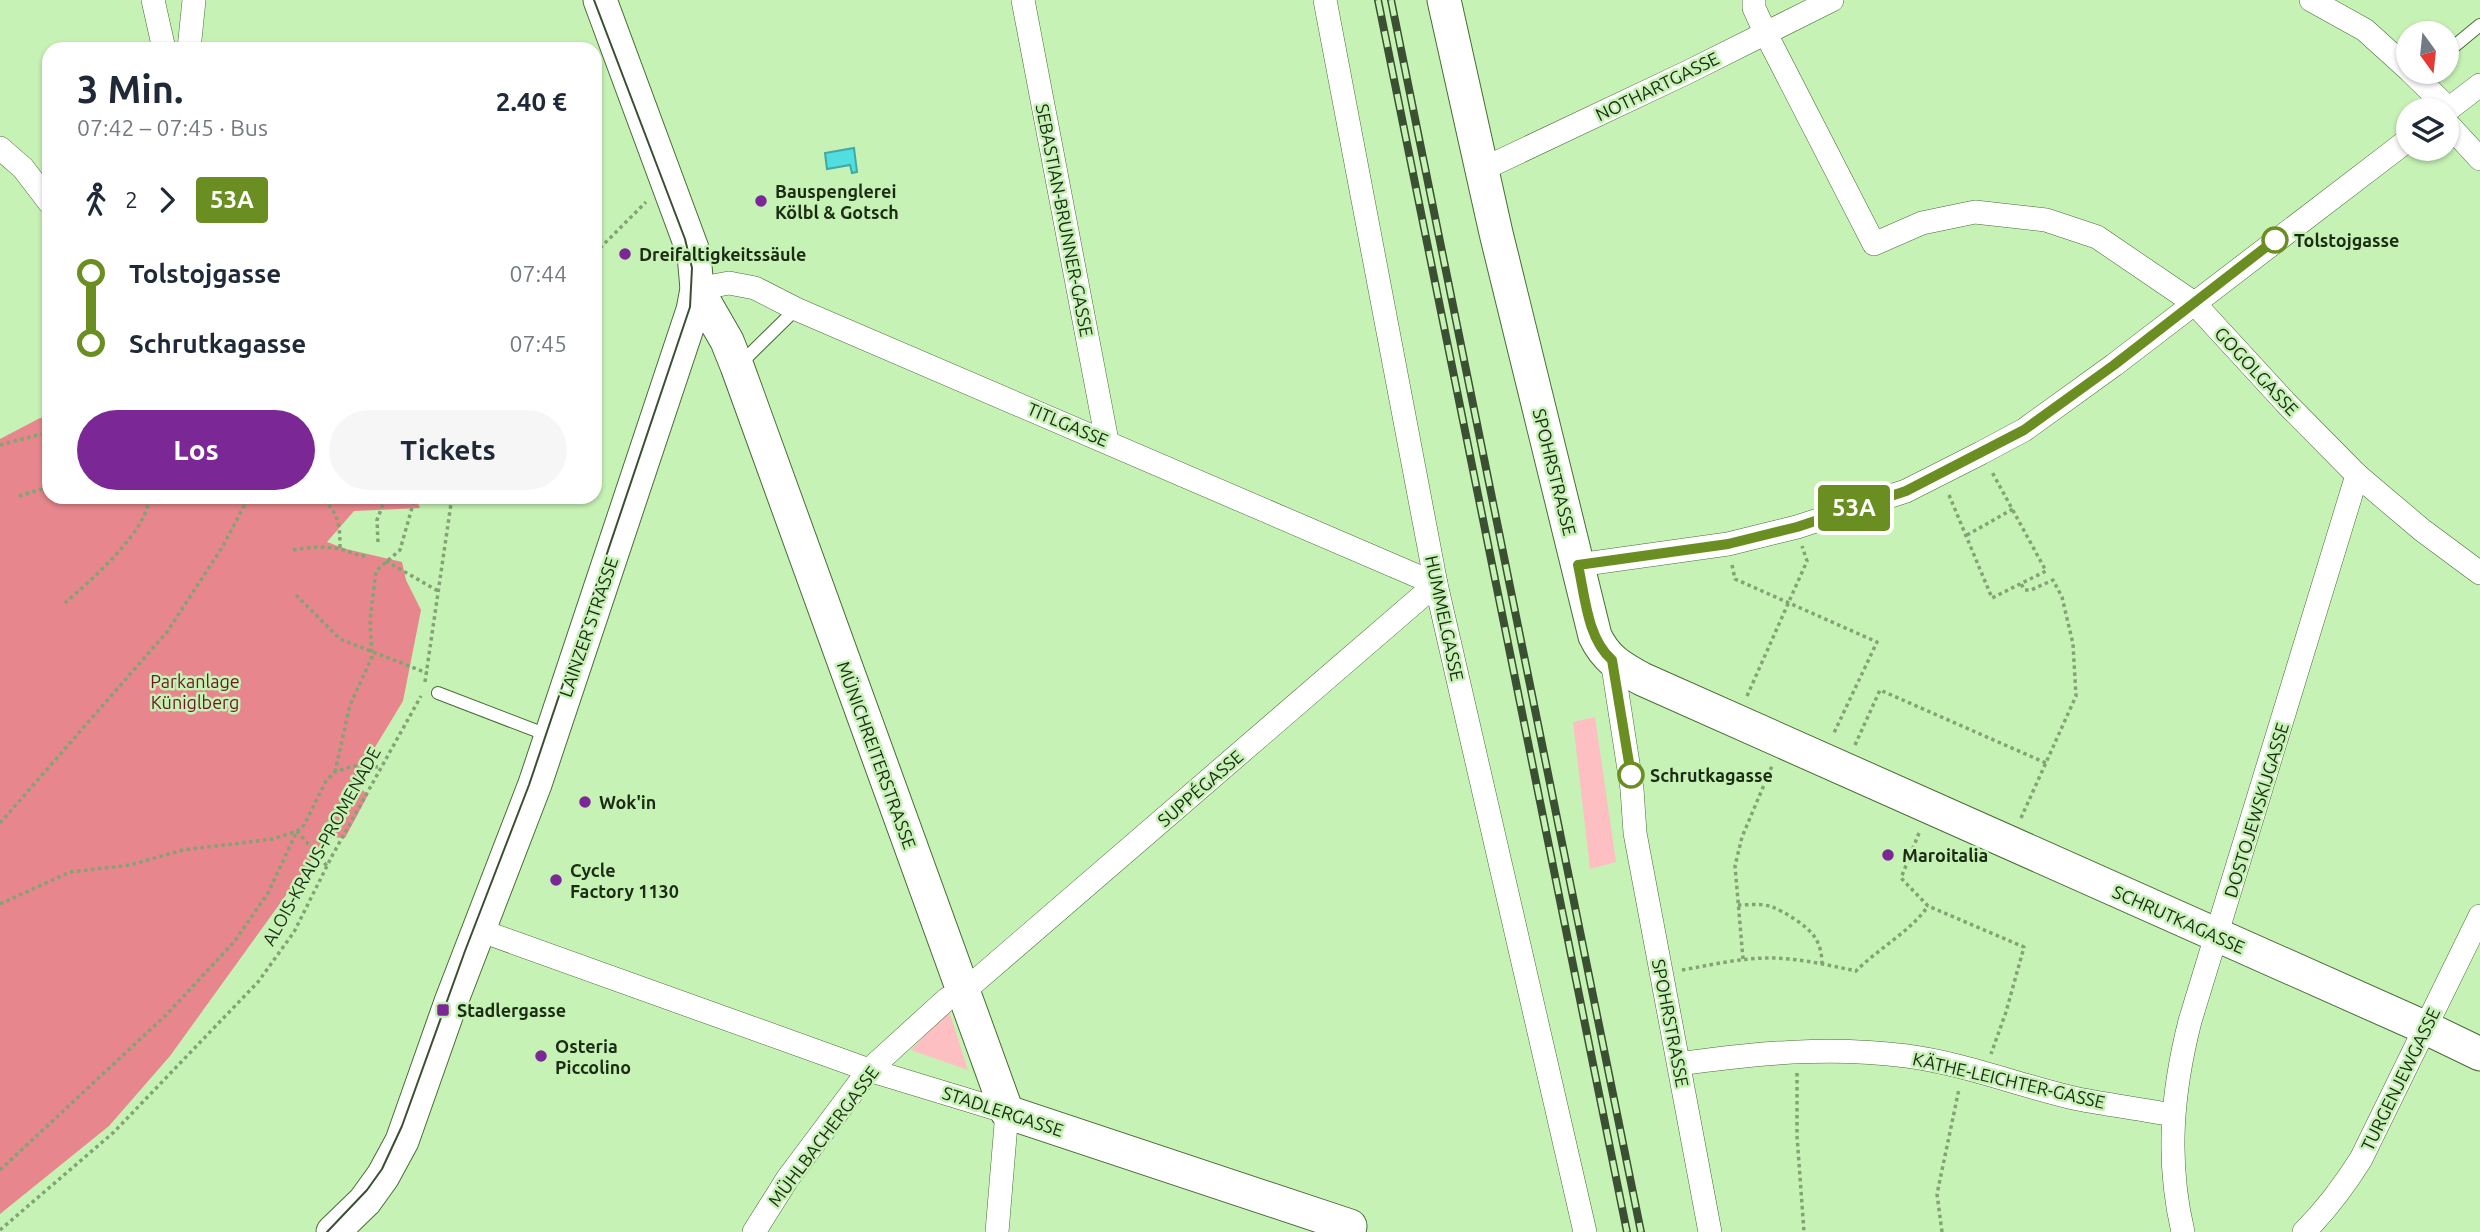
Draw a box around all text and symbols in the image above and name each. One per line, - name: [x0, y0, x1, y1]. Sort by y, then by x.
- north arrow: [2396, 21, 2459, 84]
- map controls: [2396, 21, 2459, 161]
- street label: NOTHARTGASSE: [1592, 48, 1722, 124]
- text: 3 Min.: [77, 68, 183, 110]
- text: 2.40 €: [496, 87, 567, 116]
- button: layers: [2396, 98, 2459, 161]
- street label: SEBASTIAN-BRUNNER-GASSE: [1033, 102, 1097, 338]
- text: 07:42 – 07:45 · Bus: [77, 115, 268, 140]
- icon: walk: [77, 181, 115, 219]
- icon: forward: [148, 181, 186, 219]
- place label: Bauspenglerei Kölbl & Gotsch: [775, 181, 899, 222]
- text: 53A: [210, 186, 254, 213]
- text: 2: [125, 187, 138, 212]
- marker: Bauspenglerei Kölbl & Gotsch: [753, 193, 769, 209]
- marker: Tolstojgasse: [2262, 227, 2288, 253]
- place label: Tolstojgasse: [2294, 230, 2399, 250]
- place label: Dreifaltigkeitssäule: [639, 244, 806, 264]
- marker: Dreifaltigkeitssäule: [617, 246, 633, 262]
- text: Tolstojgasse: [129, 259, 281, 288]
- text: 07:44: [509, 261, 567, 286]
- street label: GOGOLGASSE: [2211, 323, 2303, 419]
- text: Schrutkagasse: [129, 329, 306, 358]
- text: 07:45: [509, 331, 567, 356]
- street label: TITLGASSE: [1024, 398, 1112, 450]
- street label: SPOHRSTRASSE: [1530, 406, 1580, 538]
- button: Los: [77, 410, 315, 490]
- button: Tickets: [329, 410, 567, 490]
- line badge: 53A: [1814, 485, 1894, 531]
- text: 53A: [1832, 494, 1876, 521]
- street label: HUMMELGASSE: [1422, 553, 1468, 683]
- street label: LAINZER STRASSE: [555, 554, 621, 700]
- street label: MÜNICHREITERSTRASSE: [834, 658, 920, 852]
- park label: Parkanlage Küniglberg: [150, 671, 240, 712]
- street label: DOSTOJEWSKIJGASSE: [2220, 720, 2292, 900]
- street label: ALOIS-KRAUS-PROMENADE: [258, 743, 384, 949]
- street label: SUPPÉGASSE: [1153, 745, 1247, 830]
- marker: Schrutkagasse: [1618, 762, 1644, 788]
- place label: Schrutkagasse: [1650, 765, 1773, 785]
- place label: Wok'in: [599, 792, 656, 812]
- marker: Wok'in: [577, 794, 593, 810]
- place label: Maroitalia: [1902, 845, 1988, 865]
- marker: Maroitalia: [1880, 847, 1896, 863]
- place label: Cycle Factory 1130: [570, 860, 679, 901]
- marker: Cycle Factory 1130: [548, 872, 564, 888]
- street label: SCHRUTKAGASSE: [2110, 881, 2248, 957]
- street label: SPOHRSTRASSE: [1649, 957, 1693, 1089]
- place label: Stadlergasse: [457, 1000, 566, 1020]
- marker: Stadlergasse: [435, 1002, 451, 1018]
- street label: TURGENJEWGASSE: [2357, 1004, 2443, 1154]
- place label: Osteria Piccolino: [555, 1036, 631, 1077]
- marker: Osteria Piccolino: [533, 1048, 549, 1064]
- street label: KÄTHE-LEICHTER-GASSE: [1911, 1048, 2107, 1112]
- street label: MÜHLBACHERGASSE: [764, 1062, 882, 1210]
- street label: STADLERGASSE: [940, 1082, 1066, 1140]

